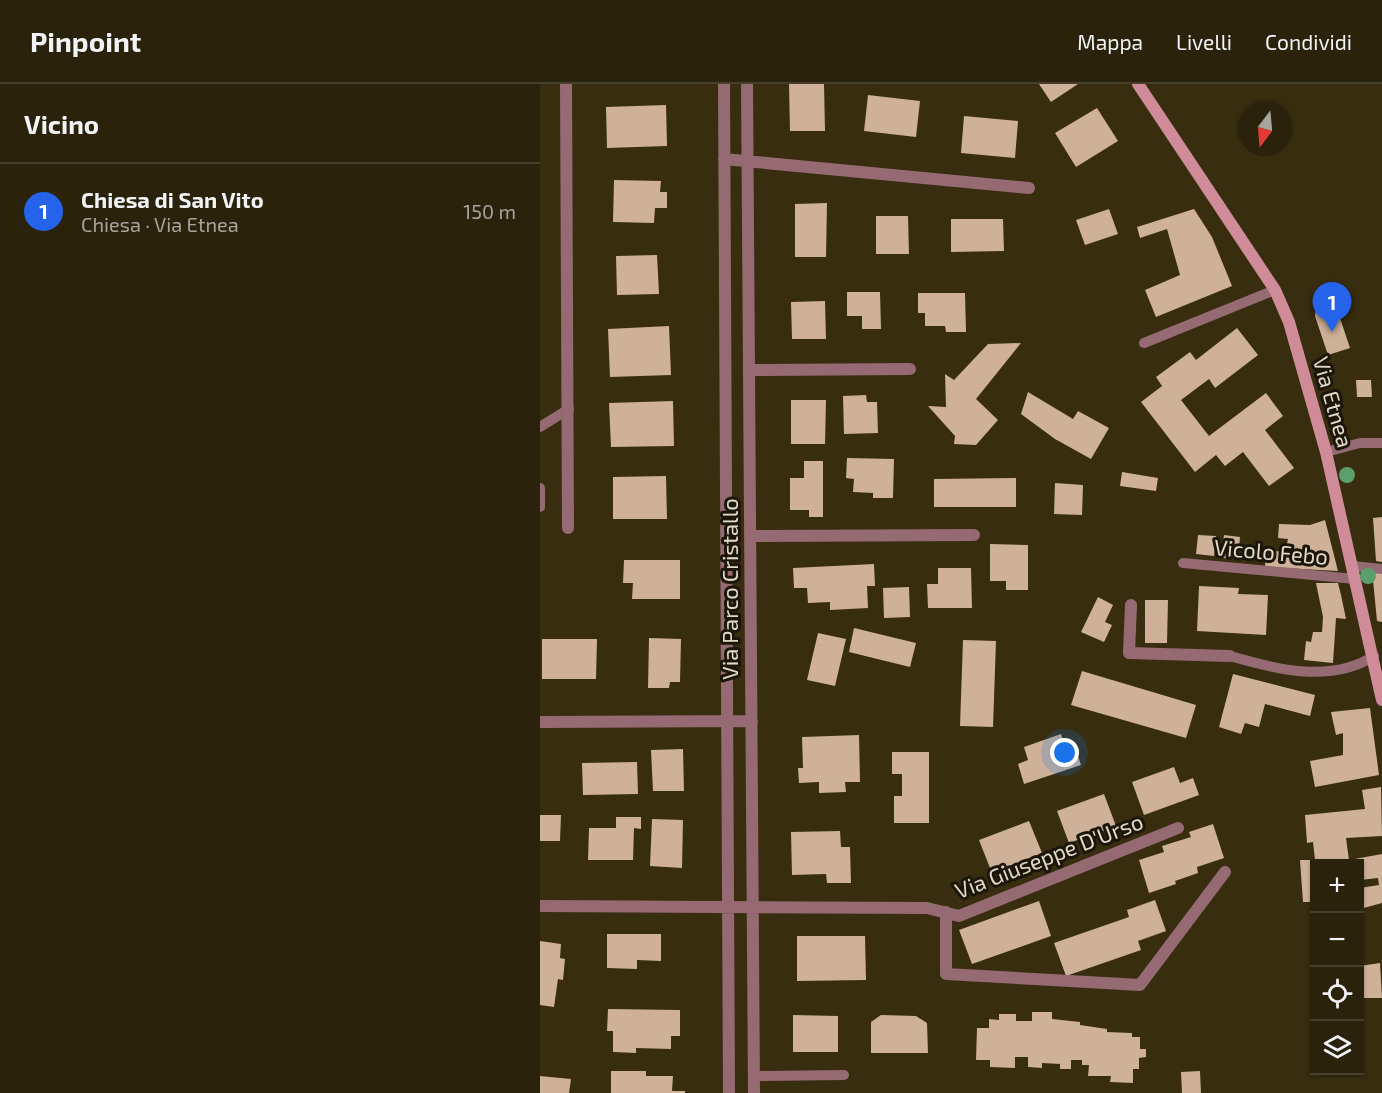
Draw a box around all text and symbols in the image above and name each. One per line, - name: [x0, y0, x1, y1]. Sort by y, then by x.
- text: Pinpoint: [30, 24, 141, 58]
- text: Mappa: [1077, 29, 1143, 54]
- text: Livelli: [1176, 29, 1232, 54]
- text: Condividi: [1265, 29, 1352, 54]
- north arrow: [1238, 102, 1292, 156]
- text: Vicino: [24, 108, 99, 139]
- text: Chiesa di San Vito: [81, 186, 264, 212]
- text: 1: [39, 199, 48, 223]
- text: 150 m: [463, 199, 516, 223]
- text: Chiesa · Via Etnea: [81, 212, 239, 236]
- pin: 1: [1312, 282, 1352, 332]
- street label: Via Etnea: [1309, 353, 1359, 450]
- street label: Via Parco Cristallo: [716, 498, 742, 680]
- street label: Vicolo Febo: [1213, 533, 1329, 569]
- your location: [1050, 738, 1079, 767]
- street label: Via Giuseppe D'Urso: [951, 807, 1146, 903]
- map controls: [1310, 859, 1364, 1075]
- button: +: [1310, 859, 1364, 913]
- button: −: [1310, 913, 1364, 967]
- button: locate: [1310, 967, 1364, 1021]
- button: layers: [1310, 1021, 1364, 1075]

